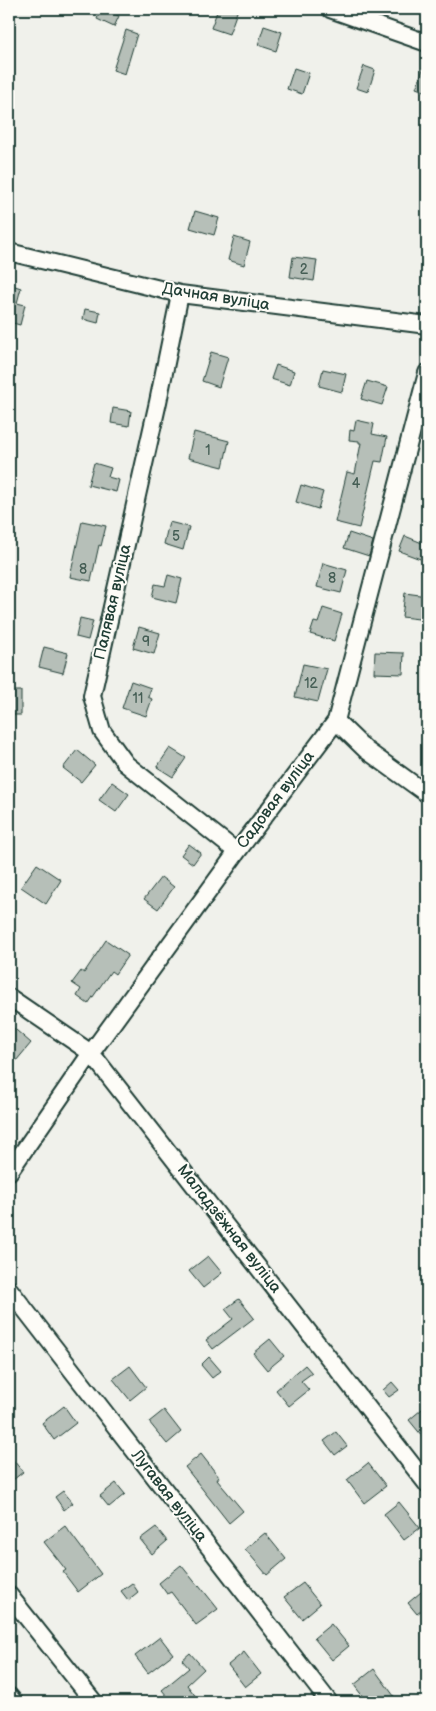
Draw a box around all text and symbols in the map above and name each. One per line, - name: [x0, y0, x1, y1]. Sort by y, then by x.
- house number: 2: [300, 261, 309, 278]
- street label: Дачная вуліца: [161, 279, 272, 315]
- house number: 1: [205, 442, 211, 459]
- house number: 4: [352, 475, 361, 492]
- house number: 5: [172, 528, 180, 545]
- street label: Палявая вуліца: [90, 542, 136, 662]
- house number: 8: [79, 561, 87, 578]
- house number: 8: [328, 570, 336, 587]
- house number: 9: [142, 633, 150, 650]
- house number: 12: [304, 675, 319, 692]
- house number: 11: [133, 690, 143, 707]
- street label: Садовая вуліца: [233, 747, 319, 852]
- street label: Маладзёжная вуліца: [173, 1161, 285, 1298]
- street label: Лугавая вуліца: [127, 1445, 211, 1546]

